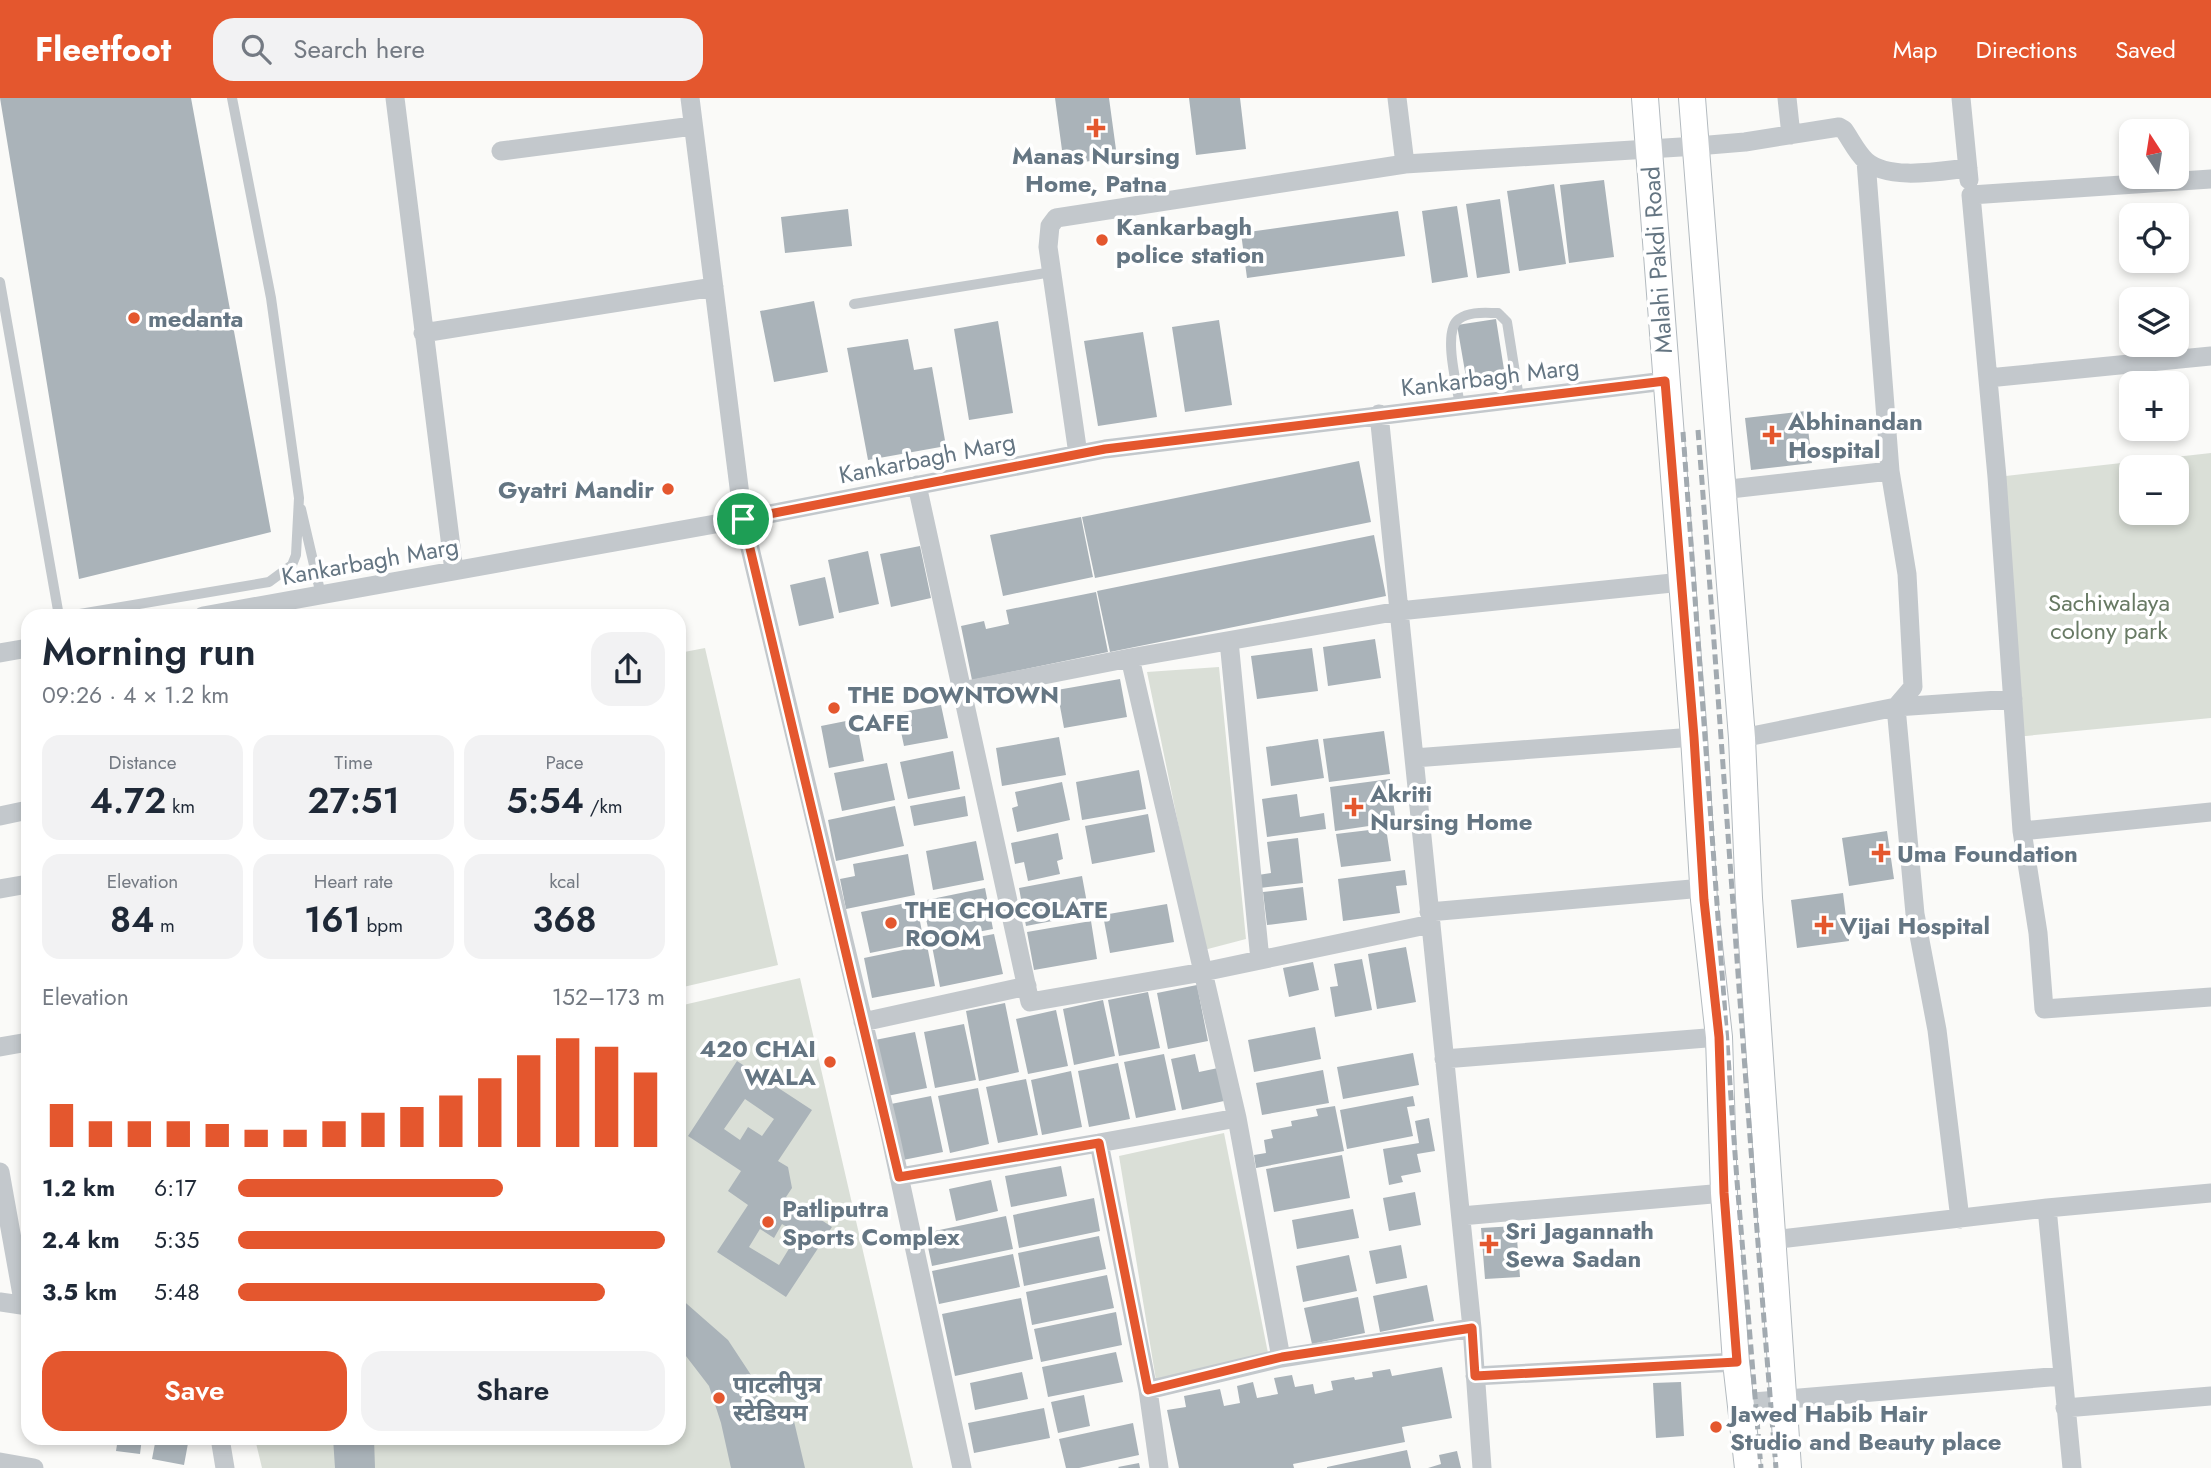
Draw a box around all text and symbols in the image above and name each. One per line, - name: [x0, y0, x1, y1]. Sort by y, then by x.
- search box: [213, 18, 703, 81]
- text: Fleetfoot: [35, 26, 171, 73]
- icon: search: [237, 30, 275, 68]
- text: Search here: [293, 30, 425, 68]
- text: Map: [1893, 32, 1938, 67]
- text: Directions: [1976, 32, 2077, 67]
- text: Saved: [2115, 32, 2176, 67]
- marker: Manas Nursing Home, Patna: [1086, 118, 1106, 138]
- north arrow: [2119, 119, 2189, 189]
- map controls: [2119, 119, 2189, 525]
- place label: Manas Nursing Home, Patna: [1012, 138, 1180, 201]
- street label: Malahi Pakdi Road: [1633, 165, 1681, 355]
- button: locate: [2119, 203, 2189, 273]
- place label: Kankarbagh police station: [1116, 209, 1265, 272]
- marker: Kankarbagh police station: [1094, 232, 1110, 248]
- button: layers: [2119, 287, 2189, 357]
- place label: medanta: [148, 301, 244, 336]
- marker: medanta: [126, 310, 142, 326]
- street label: Kankarbagh Marg: [1399, 349, 1581, 405]
- button: +: [2119, 371, 2189, 441]
- place label: Abhinandan Hospital: [1787, 404, 1923, 467]
- street label: Kankarbagh Marg: [836, 424, 1018, 492]
- marker: Abhinandan Hospital: [1762, 425, 1782, 445]
- button: −: [2119, 455, 2189, 525]
- place label: Gyatri Mandir: [498, 472, 654, 507]
- marker: Gyatri Mandir: [660, 481, 676, 497]
- pin: [713, 489, 773, 549]
- icon: arrive: [724, 500, 762, 538]
- street label: Kankarbagh Marg: [279, 528, 461, 594]
- park label: Sachiwalaya colony park: [2048, 585, 2170, 648]
- text: Morning run: [42, 624, 256, 679]
- button: share: [591, 632, 665, 706]
- place label: THE DOWNTOWN CAFE: [848, 677, 1059, 740]
- text: 09:26 · 4 × 1.2 km: [42, 678, 229, 712]
- marker: THE DOWNTOWN CAFE: [826, 700, 842, 716]
- text: Distance: [108, 749, 177, 776]
- text: Time: [334, 749, 373, 776]
- text: Pace: [546, 749, 583, 776]
- text: 4.72: [90, 776, 166, 826]
- text: 27:51: [307, 776, 400, 826]
- text: 5:54: [506, 776, 584, 826]
- place label: Akriti Nursing Home: [1369, 776, 1532, 839]
- text: km: [166, 793, 195, 820]
- text: /km: [584, 793, 623, 820]
- marker: Akriti Nursing Home: [1344, 797, 1364, 817]
- place label: Uma Foundation: [1897, 836, 2078, 871]
- marker: Uma Foundation: [1871, 843, 1891, 863]
- text: Elevation: [107, 868, 178, 895]
- text: Heart rate: [314, 868, 393, 895]
- text: kcal: [549, 868, 580, 895]
- place label: THE CHOCOLATE ROOM: [905, 892, 1108, 955]
- text: 84: [110, 895, 154, 945]
- text: 161: [304, 895, 361, 945]
- text: 368: [532, 895, 597, 945]
- place label: Vijai Hospital: [1839, 908, 1990, 943]
- text: m: [154, 912, 175, 939]
- text: bpm: [361, 912, 403, 939]
- marker: THE CHOCOLATE ROOM: [883, 915, 899, 931]
- marker: Vijai Hospital: [1814, 915, 1834, 935]
- text: Elevation: [42, 980, 129, 1014]
- text: 152–173 m: [552, 980, 665, 1014]
- place label: 420 CHAI WALA: [699, 1031, 816, 1094]
- marker: 420 CHAI WALA: [822, 1054, 838, 1070]
- text: 1.2 km: [42, 1171, 115, 1205]
- text: 6:17: [154, 1171, 197, 1205]
- place label: Patliputra Sports Complex: [782, 1191, 960, 1254]
- place label: Sri Jagannath Sewa Sadan: [1505, 1213, 1654, 1276]
- marker: Patliputra Sports Complex: [760, 1214, 776, 1230]
- text: 2.4 km: [42, 1223, 120, 1257]
- text: 5:35: [154, 1223, 199, 1257]
- marker: Sri Jagannath Sewa Sadan: [1479, 1234, 1499, 1254]
- text: 3.5 km: [42, 1275, 117, 1309]
- text: 5:48: [154, 1275, 200, 1309]
- button: Save: [42, 1351, 347, 1431]
- button: Share: [361, 1351, 665, 1431]
- place label: पाटलीपुत्र स्टेडियम: [733, 1367, 822, 1430]
- marker: पाटलीपुत्र स्टेडियम: [711, 1390, 727, 1406]
- place label: Jawed Habib Hair Studio and Beauty place: [1726, 1396, 2002, 1459]
- marker: Jawed Habib Hair Studio and Beauty place: [1708, 1419, 1724, 1435]

